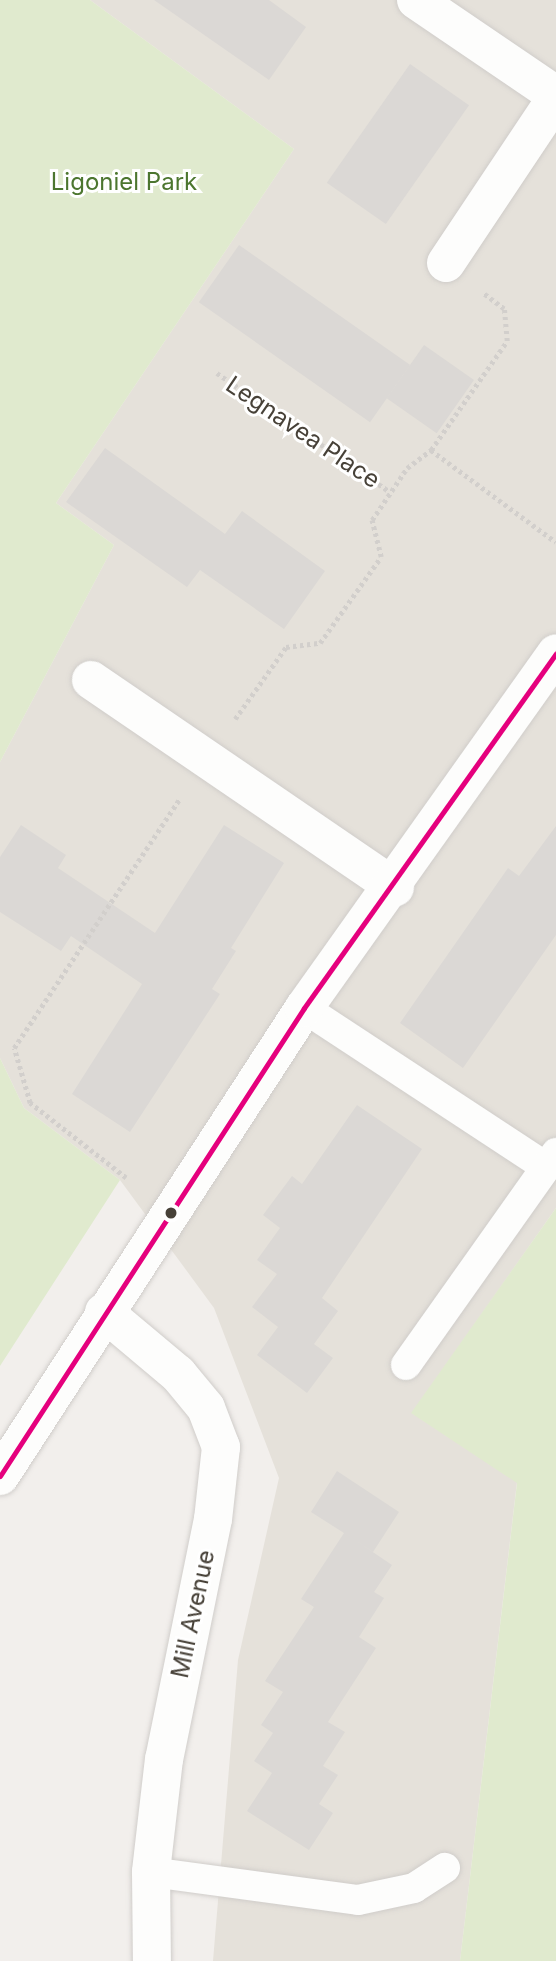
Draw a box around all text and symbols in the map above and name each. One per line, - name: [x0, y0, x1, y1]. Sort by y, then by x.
- park label: Ligoniel Park: [51, 168, 197, 196]
- street label: Legnavea Place: [221, 370, 385, 494]
- unlabelled marker: [164, 1206, 178, 1220]
- street label: Mill Avenue: [165, 1547, 221, 1681]

